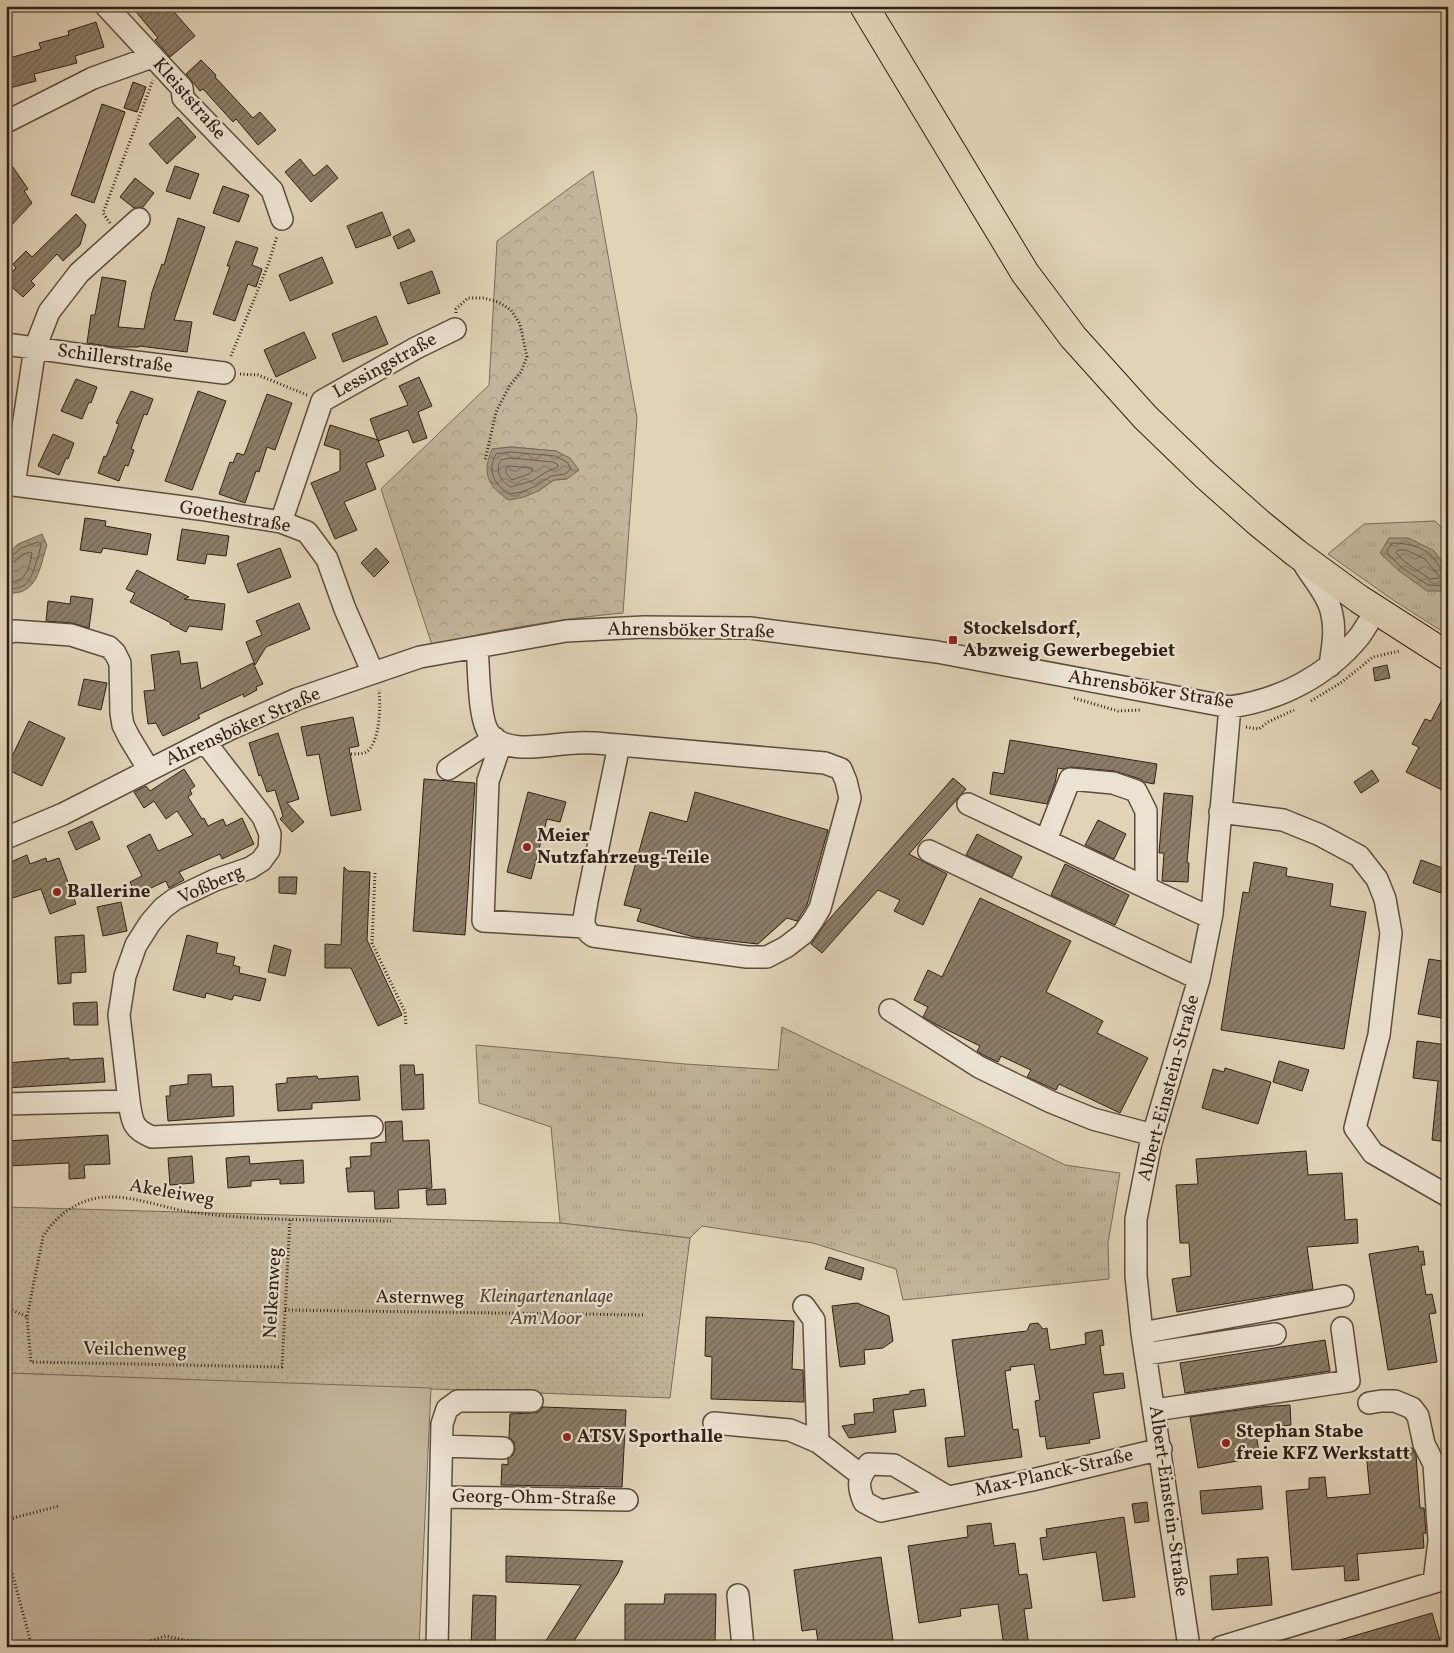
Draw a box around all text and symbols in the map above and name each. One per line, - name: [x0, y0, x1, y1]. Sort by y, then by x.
- street label: Kleiststraße: [146, 52, 232, 146]
- street label: Lessingstraße: [328, 327, 442, 405]
- street label: Schillerstraße: [56, 338, 174, 380]
- street label: Goethestraße: [177, 494, 293, 540]
- place label: Stockelsdorf, Abzweig Gewerbegebiet: [963, 616, 1175, 664]
- street label: Ahrensböker Straße: [607, 617, 775, 645]
- marker: Stockelsdorf, Abzweig Gewerbegebiet: [947, 634, 959, 646]
- street label: Ahrensböker Straße: [1066, 664, 1236, 716]
- street label: Ahrensböker Straße: [161, 681, 325, 773]
- place label: Meier Nutzfahrzeug-Teile: [537, 823, 710, 871]
- marker: Meier Nutzfahrzeug-Teile: [521, 841, 533, 853]
- street label: Voßberg: [174, 859, 248, 911]
- place label: Ballerine: [67, 879, 151, 905]
- marker: Ballerine: [51, 886, 63, 898]
- street label: Albert-Einstein-Straße: [1132, 992, 1206, 1184]
- street label: Akeleiweg: [127, 1173, 217, 1213]
- street label: Nelkenweg: [258, 1247, 288, 1339]
- street label: Asternweg: [375, 1284, 465, 1312]
- park label: Kleingartenanlage Am Moor: [479, 1284, 613, 1332]
- street label: Veilchenweg: [83, 1336, 187, 1364]
- street label: Albert-Einstein-Straße: [1142, 1404, 1194, 1598]
- place label: Stephan Stabe freie KFZ Werkstatt: [1236, 1419, 1410, 1467]
- place label: ATSV Sporthalle: [577, 1424, 723, 1450]
- marker: ATSV Sporthalle: [561, 1431, 573, 1443]
- marker: Stephan Stabe freie KFZ Werkstatt: [1220, 1437, 1232, 1449]
- street label: Max-Planck-Straße: [972, 1442, 1136, 1504]
- street label: Georg-Ohm-Straße: [452, 1484, 616, 1512]

